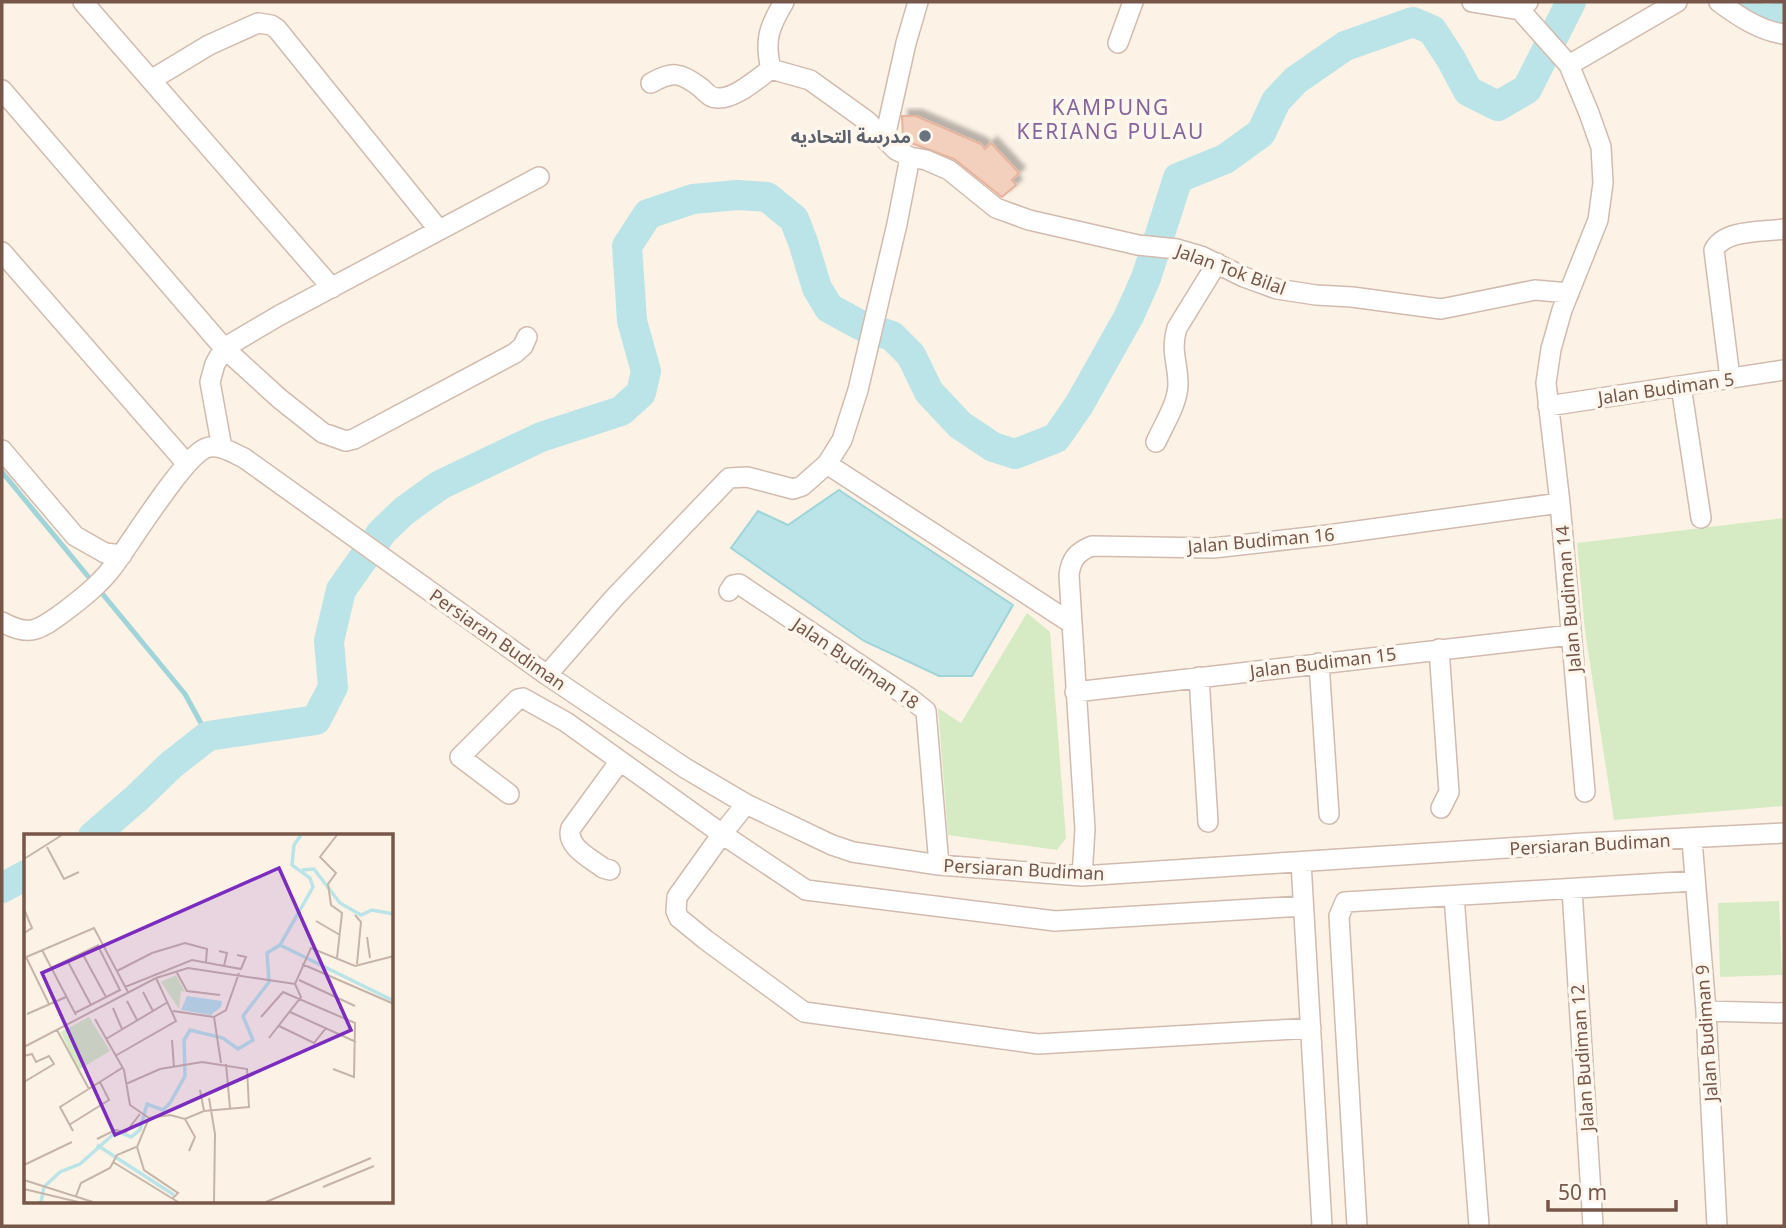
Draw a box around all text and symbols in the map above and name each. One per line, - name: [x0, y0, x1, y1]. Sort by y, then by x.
- district label: KAMPUNG KERIANG PULAU: [1017, 93, 1205, 145]
- place label: مدرسة التحاديه: [791, 124, 911, 148]
- marker: مدرسة التحاديه: [917, 128, 933, 144]
- street label: Jalan Tok Bilal: [1171, 237, 1289, 300]
- street label: Jalan Budiman 5: [1594, 367, 1736, 410]
- street label: Jalan Budiman 16: [1185, 522, 1335, 559]
- street label: Jalan Budiman 14: [1550, 525, 1587, 675]
- street label: Persiaran Budiman: [425, 583, 571, 695]
- street label: Jalan Budiman 18: [787, 611, 924, 714]
- street label: Jalan Budiman 15: [1246, 641, 1398, 683]
- street label: Persiaran Budiman: [1509, 828, 1671, 860]
- inset map: [24, 834, 394, 1204]
- street label: Persiaran Budiman: [943, 853, 1105, 885]
- street label: Jalan Budiman 9: [1689, 964, 1723, 1104]
- street label: Jalan Budiman 12: [1565, 984, 1599, 1134]
- scale bar: [1548, 1168, 1676, 1212]
- text: 50 m: [1558, 1178, 1607, 1206]

